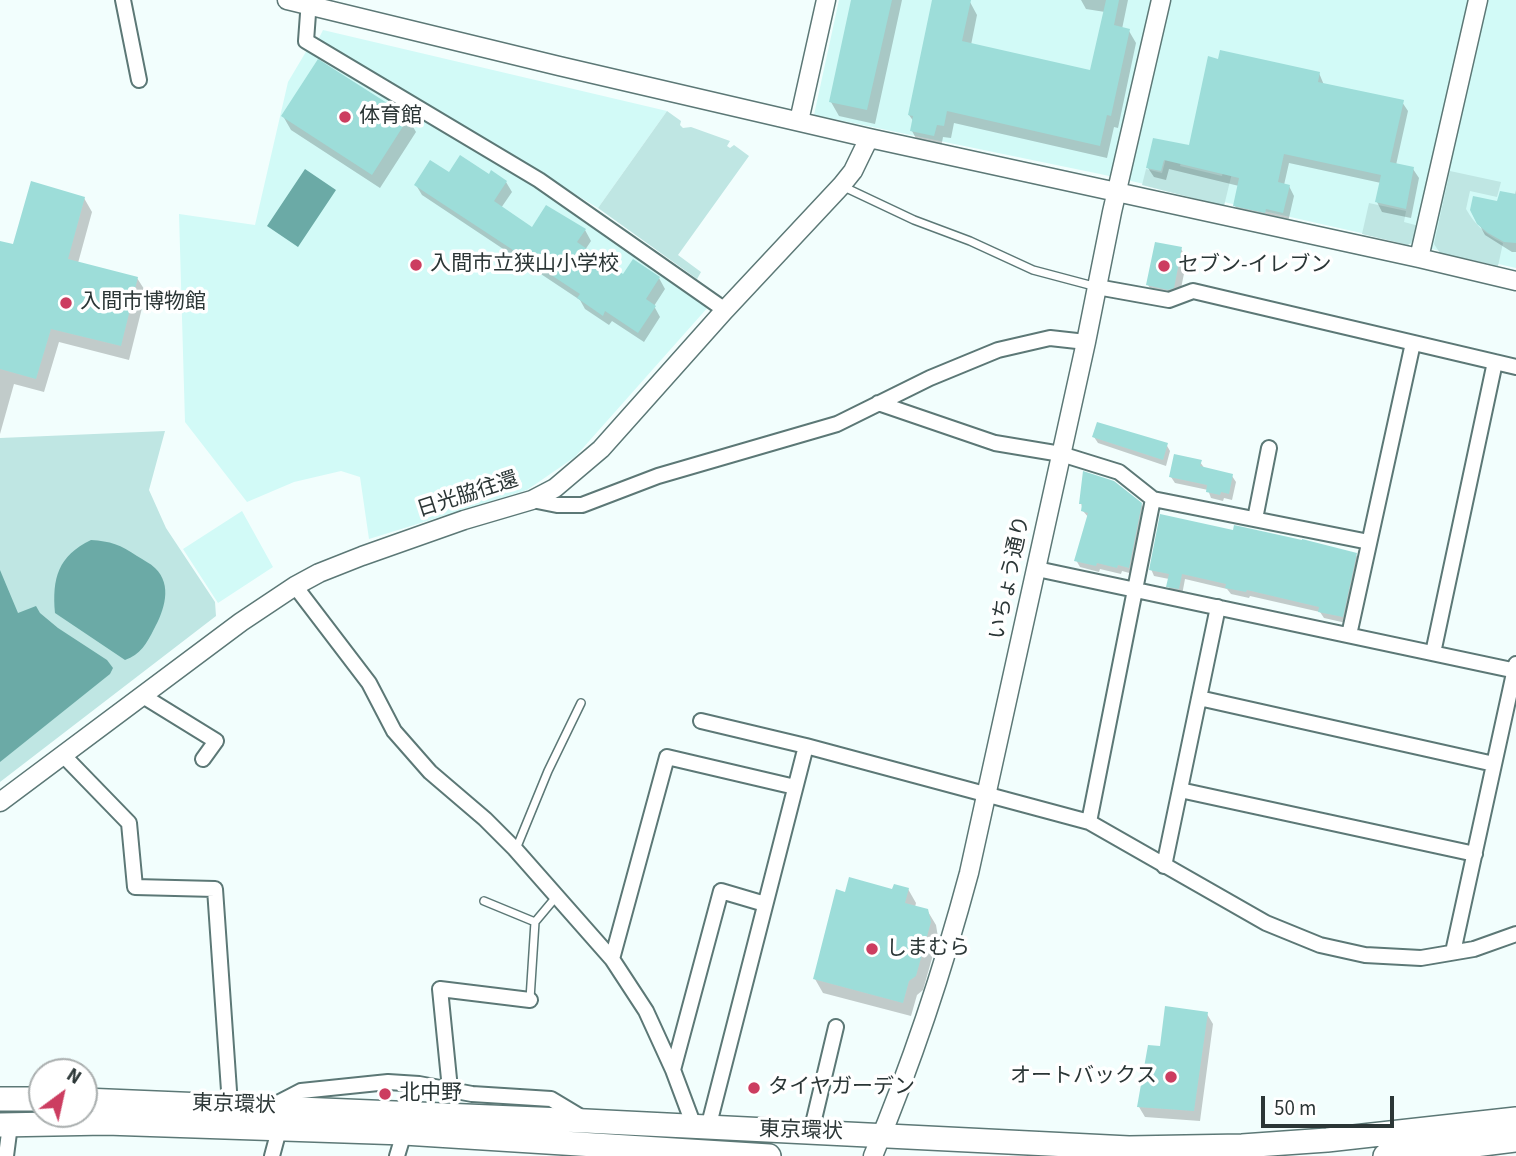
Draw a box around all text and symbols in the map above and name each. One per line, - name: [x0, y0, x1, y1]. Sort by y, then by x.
- place label: 体育館: [359, 104, 422, 130]
- marker: 体育館: [337, 109, 353, 125]
- place label: 入間市立狭山小学校: [430, 252, 619, 278]
- place label: セブン-イレブン: [1178, 253, 1332, 279]
- marker: 入間市立狭山小学校: [408, 257, 424, 273]
- marker: セブン-イレブン: [1156, 258, 1172, 274]
- place label: 入間市博物館: [80, 290, 206, 316]
- marker: 入間市博物館: [58, 295, 74, 311]
- street label: 日光脇往還: [414, 468, 522, 524]
- street label: いちょう通り: [986, 514, 1036, 642]
- place label: しまむら: [886, 936, 970, 962]
- marker: しまむら: [864, 941, 880, 957]
- north arrow: [28, 1058, 98, 1128]
- text: N: [61, 1062, 86, 1091]
- place label: オートバックス: [1010, 1064, 1157, 1090]
- marker: オートバックス: [1163, 1069, 1179, 1085]
- place label: タイヤガーデン: [768, 1075, 915, 1101]
- marker: タイヤガーデン: [746, 1080, 762, 1096]
- place label: 北中野: [399, 1081, 462, 1107]
- scale bar: [1264, 1082, 1397, 1126]
- marker: 北中野: [377, 1086, 393, 1102]
- street label: 東京環状: [192, 1092, 276, 1120]
- text: 50 m: [1274, 1093, 1316, 1123]
- street label: 東京環状: [759, 1118, 843, 1146]

